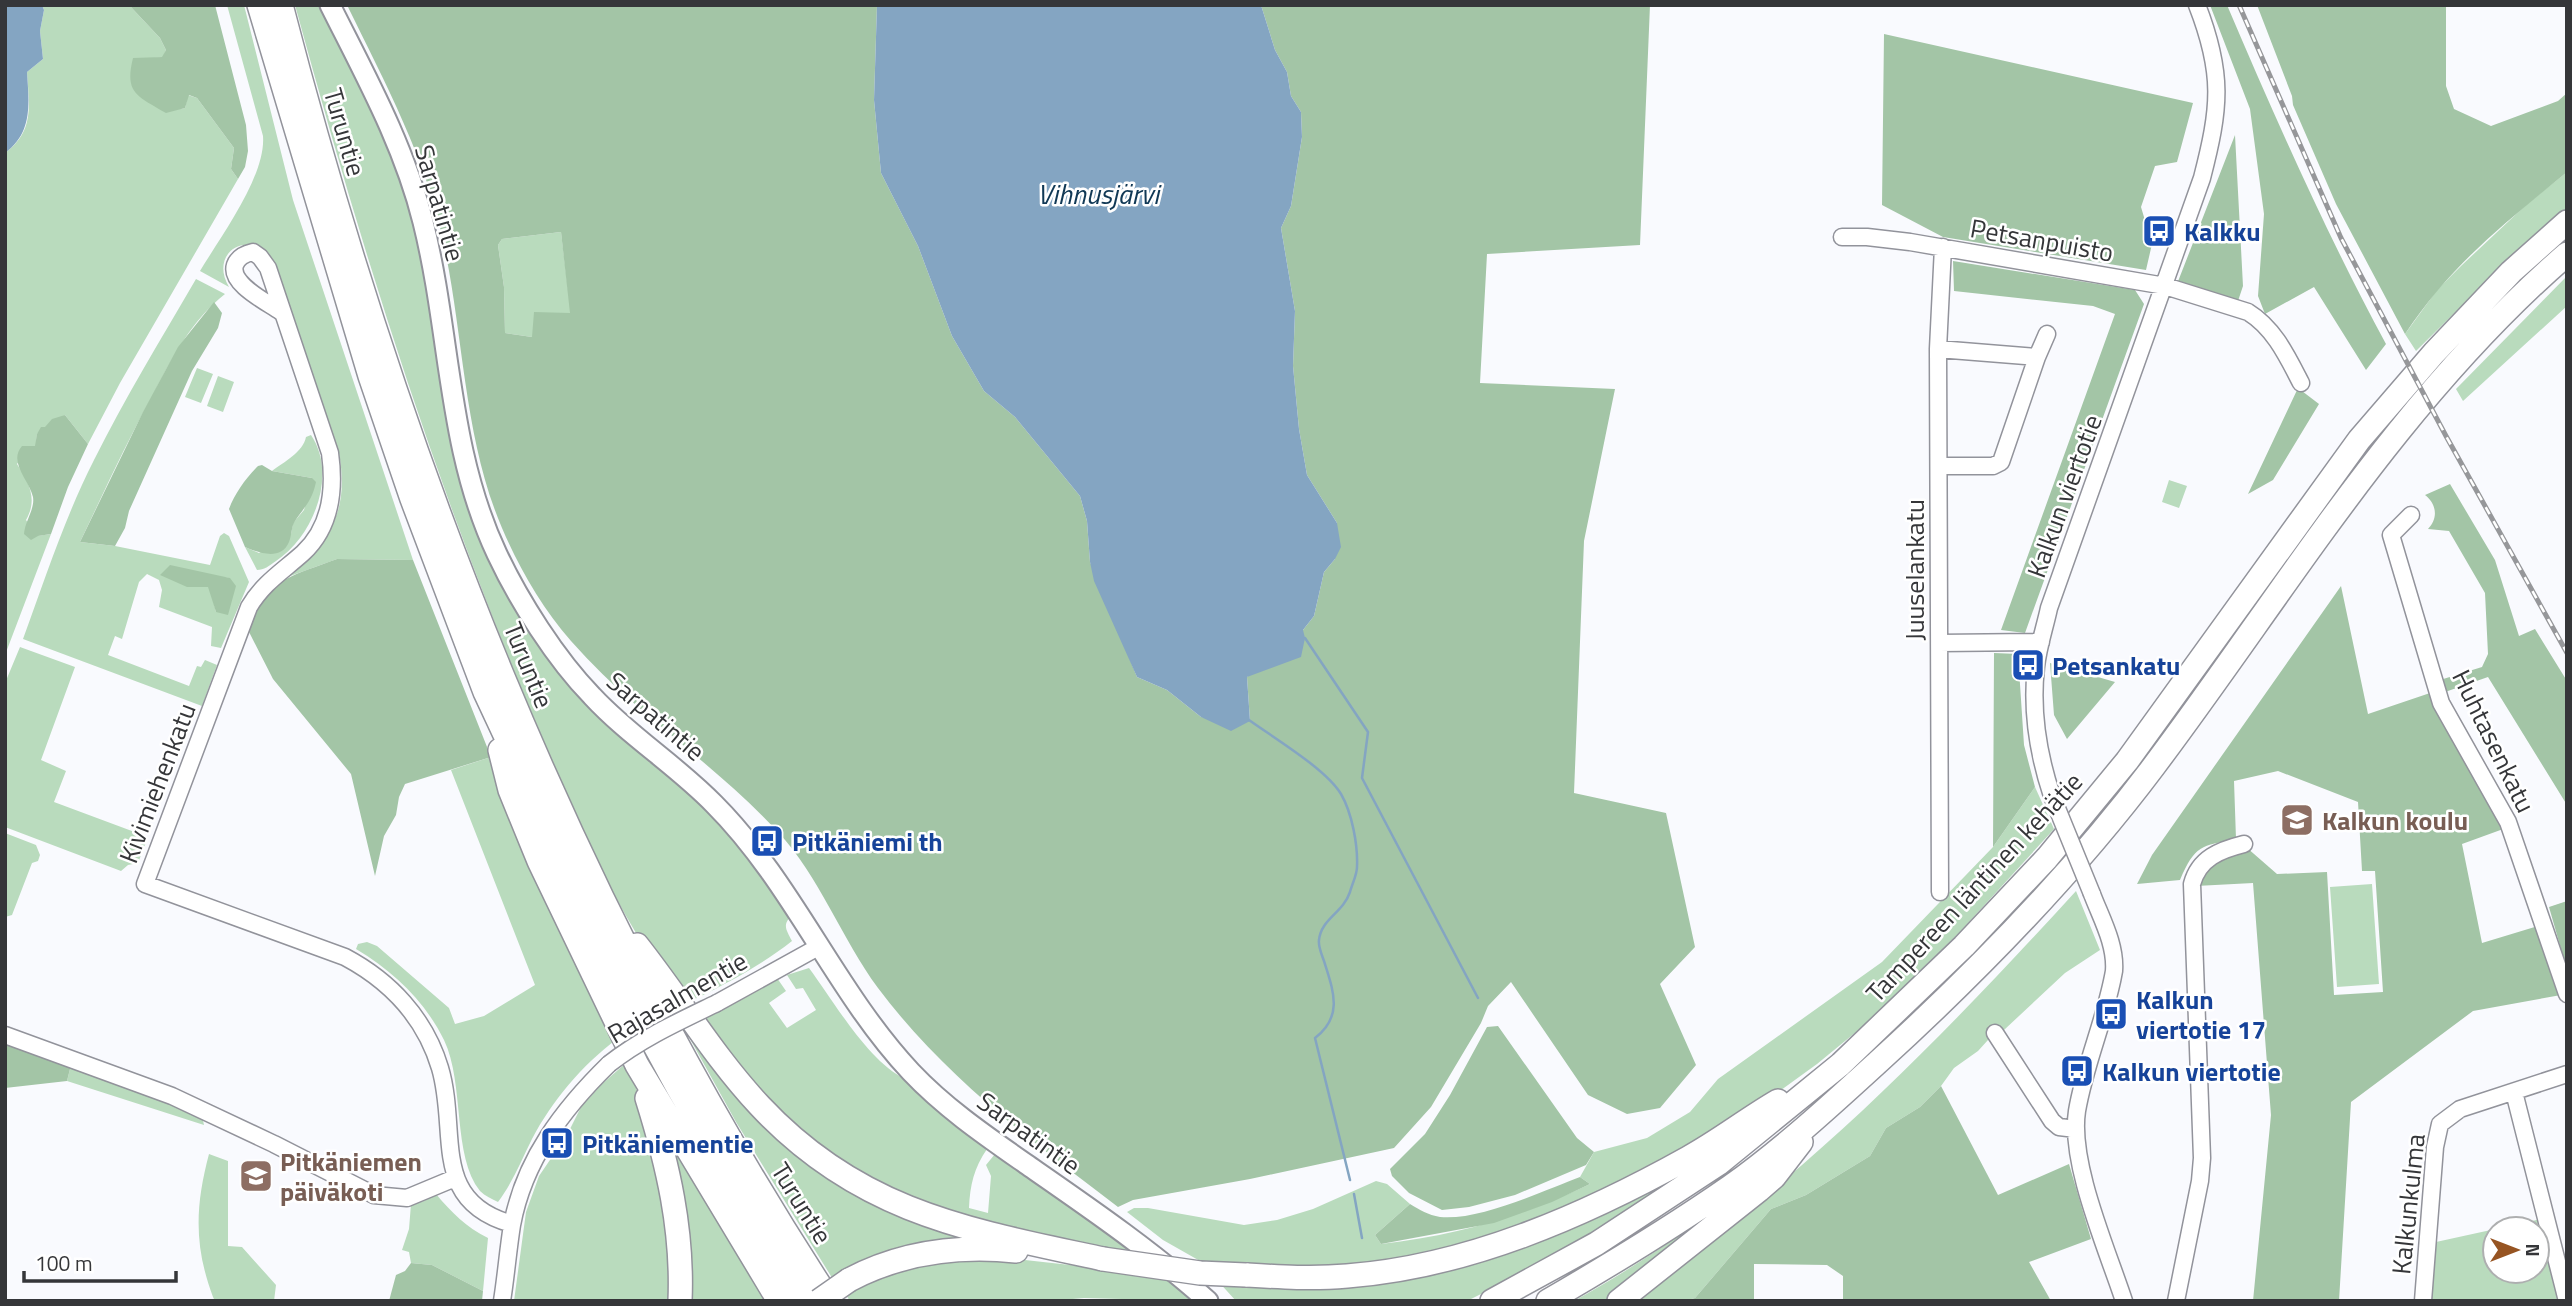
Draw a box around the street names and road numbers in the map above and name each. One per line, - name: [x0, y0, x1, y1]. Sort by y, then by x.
- street label: Turuntie: [314, 83, 376, 181]
- street label: Sarpatintie: [405, 140, 475, 266]
- street label: Petsanpuisto: [1967, 208, 2117, 272]
- street label: Kalkun viertotie: [2016, 409, 2112, 583]
- street label: Juuselankatu: [1895, 499, 1934, 641]
- street label: Turuntie: [494, 616, 564, 714]
- street label: Sarpatintie: [598, 662, 714, 770]
- street label: Huhtasenkatu: [2443, 663, 2545, 819]
- street label: Kivimiehenkatu: [109, 697, 205, 869]
- street label: Tampereen läntinen kehätie: [1857, 763, 2091, 1011]
- street label: Rajasalmentie: [600, 941, 754, 1053]
- street label: Sarpatintie: [969, 1082, 1089, 1184]
- street label: Kalkunkulma: [2381, 1132, 2435, 1276]
- street label: Turuntie: [762, 1155, 842, 1251]

